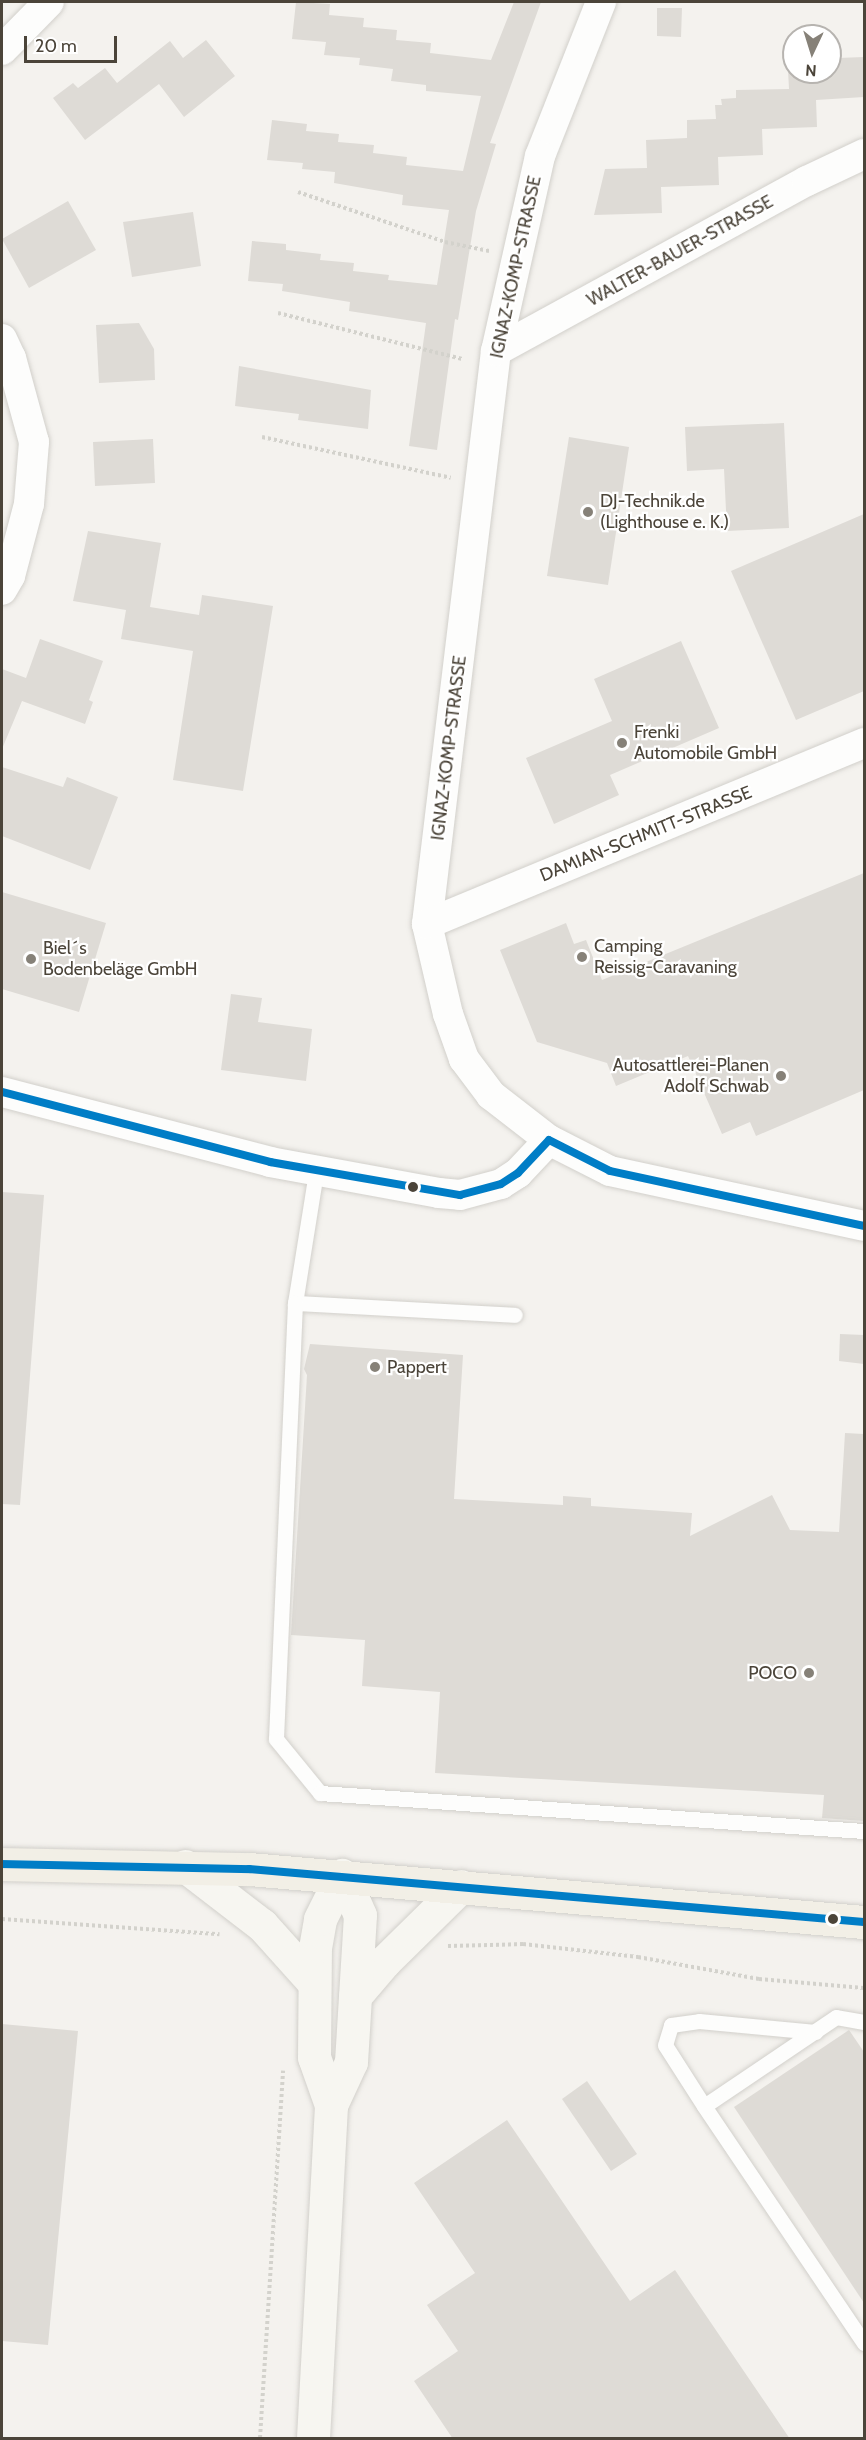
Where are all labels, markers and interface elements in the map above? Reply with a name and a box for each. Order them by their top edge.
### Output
scale bar [27,24,120,62]
north arrow [782,24,842,84]
text: 20 m [35,35,77,57]
text: N [805,61,817,80]
street label: IGNAZ-KOMP-STRASSE [486,174,546,360]
street label: WALTER-BAUER-STRASSE [583,191,777,311]
place label: DJ-Technik.de (Lighthouse e. K.) [600,491,729,534]
marker: DJ-Technik.de (Lighthouse e. K.) [581,505,595,519]
street label: IGNAZ-KOMP-STRASSE [427,654,471,842]
place label: Frenki Automobile GmbH [634,722,777,764]
marker: Frenki Automobile GmbH [615,736,629,750]
street label: DAMIAN-SCHMITT-STRASSE [537,782,755,886]
place label: Camping Reissig-Caravaning [594,936,737,978]
place label: Biel´s Bodenbeläge GmbH [43,938,197,980]
marker: Camping Reissig-Caravaning [575,950,589,964]
marker: Biel´s Bodenbeläge GmbH [24,952,38,966]
place label: Autosattlerei-Planen Adolf Schwab [613,1055,769,1098]
marker: Autosattlerei-Planen Adolf Schwab [774,1069,788,1083]
unlabelled marker [407,1181,419,1193]
place label: Pappert [387,1356,447,1378]
marker: Pappert [368,1360,382,1374]
place label: POCO [748,1662,797,1684]
marker: POCO [802,1666,816,1680]
unlabelled marker [827,1913,839,1925]

